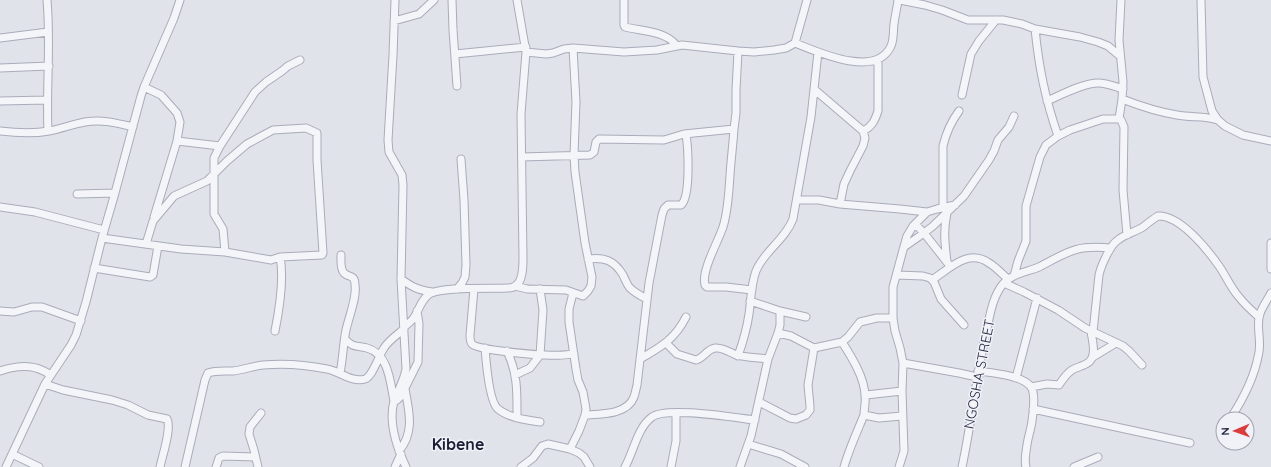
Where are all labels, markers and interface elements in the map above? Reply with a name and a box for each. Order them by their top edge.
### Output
street label: NGOSHA STREET [960,318,998,430]
north arrow [1215,411,1255,451]
text: N [1218,427,1232,436]
district label: Kibene [432,434,484,454]

